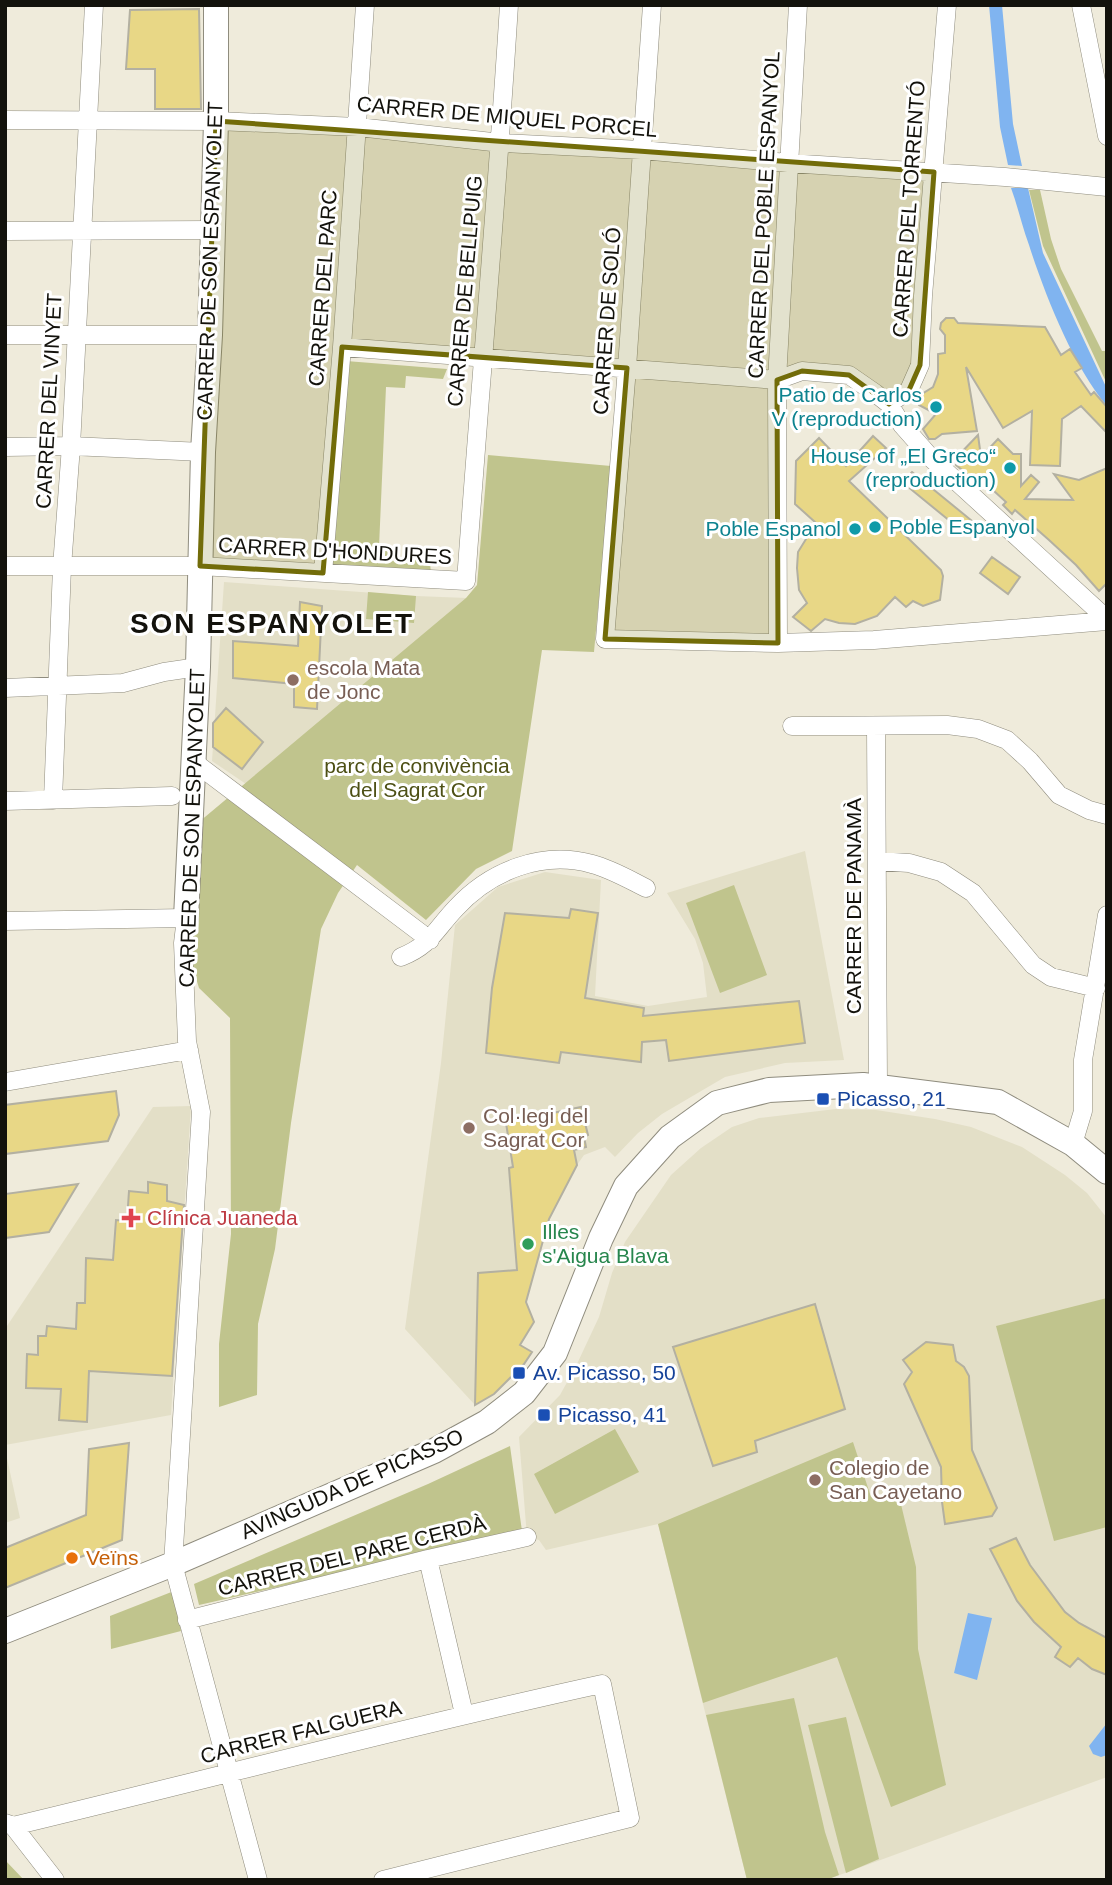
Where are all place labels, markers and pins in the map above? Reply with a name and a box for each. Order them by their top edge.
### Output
place label: Patio de Carlos V (reproduction) [771,383,922,430]
marker: Patio de Carlos V (reproduction) [928,399,944,415]
place label: House of „El Greco“ (reproduction) [810,444,996,491]
marker: House of „El Greco“ (reproduction) [1002,460,1018,476]
place label: Poble Espanyol [889,515,1035,538]
place label: Poble Espanol [706,517,841,540]
marker: Poble Espanyol [867,519,883,535]
marker: Poble Espanol [847,521,863,537]
place label: escola Mata de Jonc [307,656,421,703]
marker: escola Mata de Jonc [285,672,301,688]
place label: Picasso, 21 [837,1087,946,1110]
marker: Picasso, 21 [815,1091,831,1107]
place label: Col·legi del Sagrat Cor [483,1104,588,1151]
marker: Col·legi del Sagrat Cor [461,1120,477,1136]
place label: Clínica Juaneda [147,1206,298,1229]
marker: Clínica Juaneda [121,1208,141,1228]
place label: Illes s'Aigua Blava [542,1220,669,1267]
marker: Illes s'Aigua Blava [520,1236,536,1252]
place label: Av. Picasso, 50 [533,1361,676,1384]
marker: Av. Picasso, 50 [511,1365,527,1381]
place label: Picasso, 41 [558,1403,667,1426]
marker: Picasso, 41 [536,1407,552,1423]
place label: Colegio de San Cayetano [829,1456,962,1503]
marker: Colegio de San Cayetano [807,1472,823,1488]
place label: Veïns [86,1546,139,1569]
marker: Veïns [64,1550,80,1566]

